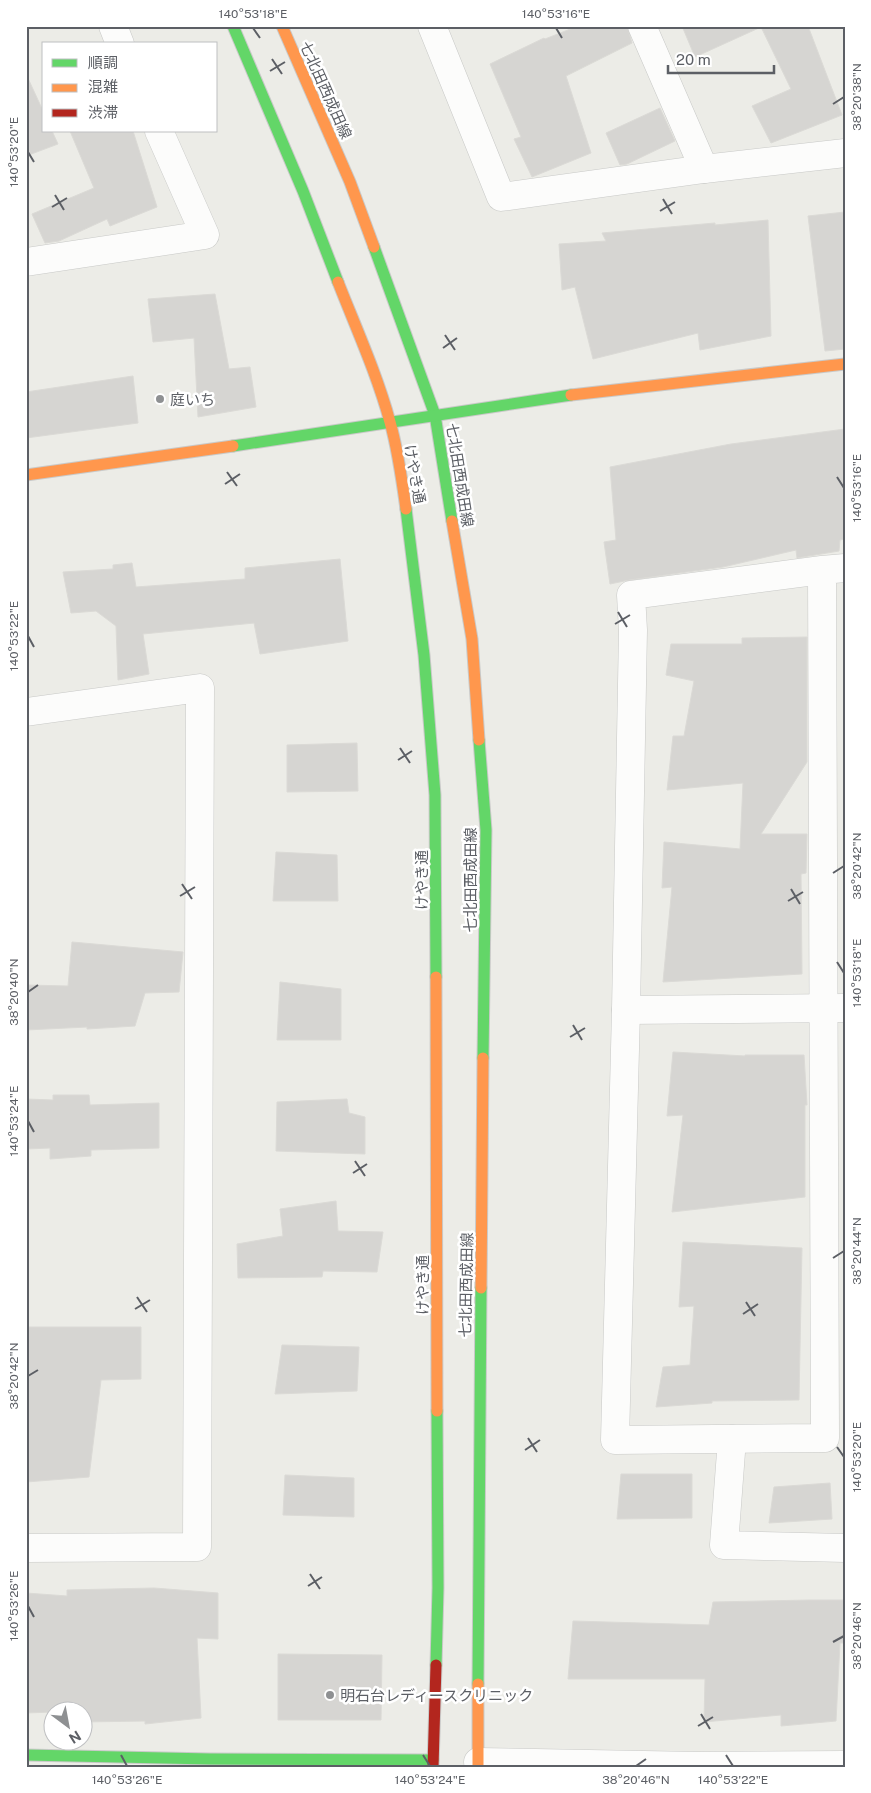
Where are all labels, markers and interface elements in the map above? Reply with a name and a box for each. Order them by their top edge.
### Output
text: 140°53'18"E [219,7,287,21]
text: 140°53'16"E [522,7,590,21]
street label: 七北田西成田線 [297,39,355,141]
legend [42,42,218,132]
scale bar [668,42,775,74]
text: 20 m [676,51,711,68]
text: 順調 [88,54,118,71]
text: 38°20'38"N [850,63,864,131]
text: 混雑 [88,78,118,95]
text: 渋滞 [88,104,118,121]
text: 140°53'20"E [7,117,21,187]
place label: 庭いち [170,391,215,408]
marker: 庭いち [154,393,166,405]
street label: 七北田西成田線 [443,422,477,528]
street label: けやき通 [401,443,429,505]
text: 140°53'16"E [850,454,864,522]
text: 140°53'22"E [7,601,21,671]
street label: 七北田西成田線 [462,827,479,933]
text: 38°20'42"N [850,832,864,900]
street label: けやき通 [413,850,430,910]
text: 140°53'18"E [850,939,864,1007]
text: 38°20'40"N [7,958,21,1026]
text: 140°53'24"E [7,1086,21,1156]
text: 38°20'44"N [850,1217,864,1285]
street label: 七北田西成田線 [457,1232,475,1338]
street label: けやき通 [414,1255,431,1315]
text: 38°20'42"N [7,1342,21,1410]
text: 140°53'20"E [850,1422,864,1492]
text: 140°53'26"E [7,1571,21,1641]
text: 38°20'46"N [850,1602,864,1670]
place label: 明石台レディースクリニック [340,1687,533,1704]
marker: 明石台レディースクリニック [324,1689,336,1701]
north arrow [42,1700,92,1750]
text: N [66,1727,84,1747]
text: 140°53'26"E [92,1773,162,1787]
text: 140°53'24"E [395,1773,465,1787]
text: 38°20'46"N [602,1773,670,1787]
text: 140°53'22"E [698,1773,768,1787]

